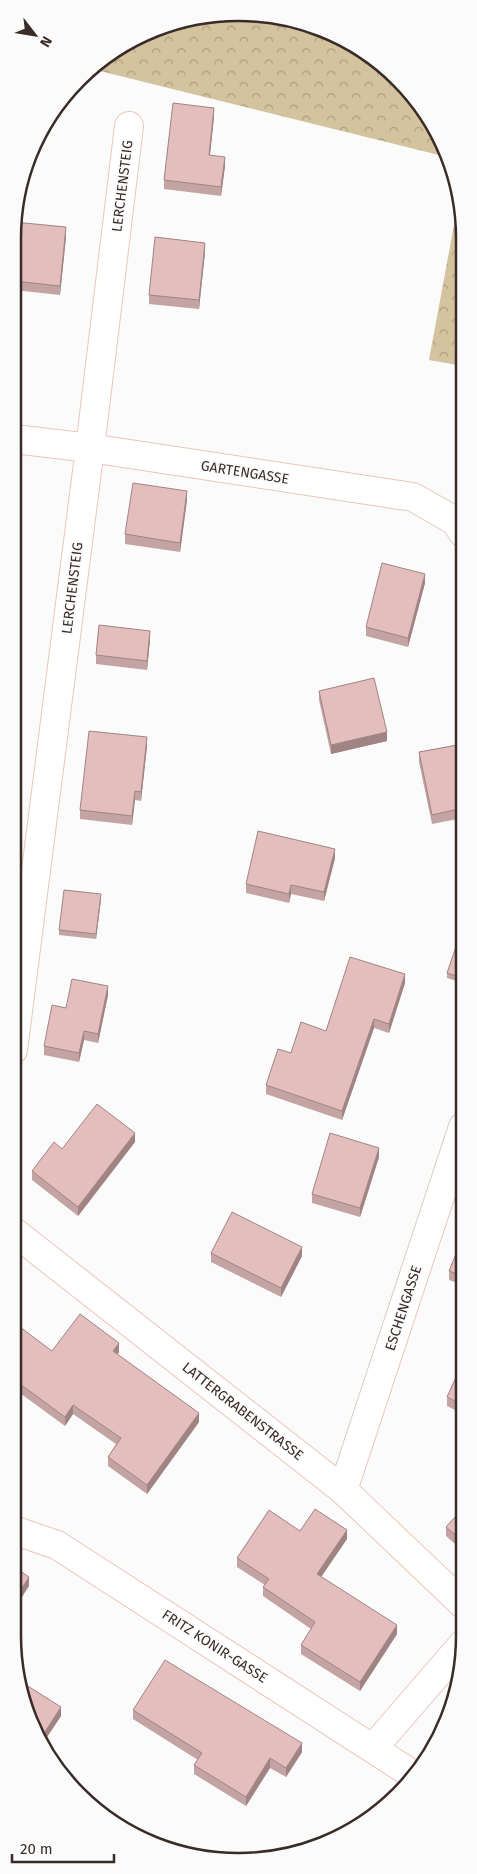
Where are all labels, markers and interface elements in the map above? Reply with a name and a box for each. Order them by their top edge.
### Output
north arrow [10,10,60,60]
text: N [36,33,55,50]
street label: LERCHENSTEIG [108,139,137,233]
street label: GARTENGASSE [200,457,290,488]
street label: LERCHENSTEIG [58,541,87,635]
street label: ESCHENGASSE [382,1263,425,1353]
street label: LATTERGRABENSTRASSE [179,1359,307,1464]
street label: FRITZ KONIR-GASSE [159,1606,271,1687]
scale bar [12,1832,115,1864]
text: 20 m [20,1840,53,1858]

